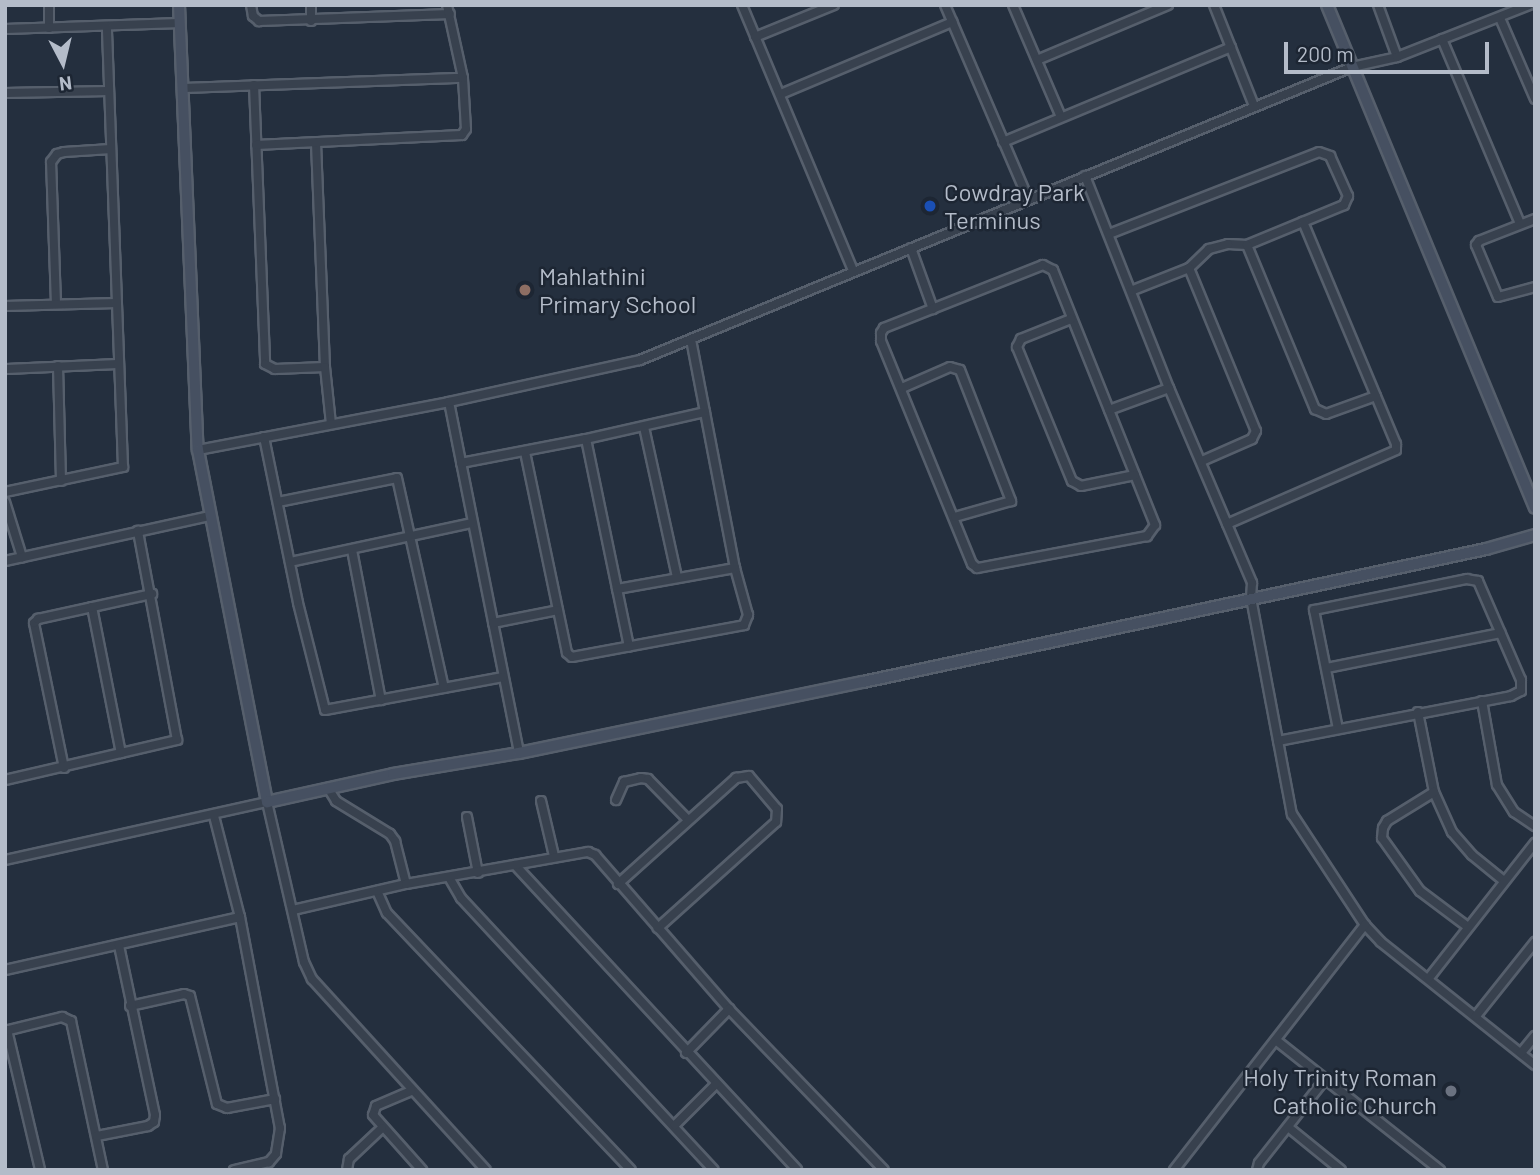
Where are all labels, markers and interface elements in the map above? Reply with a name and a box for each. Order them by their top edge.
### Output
north arrow [28,28,98,98]
scale bar [1288,28,1493,72]
text: 200 m [1297,41,1354,66]
text: N [58,72,73,97]
place label: Cowdray Park Terminus [944,178,1085,234]
marker: Cowdray Park Terminus [922,198,938,214]
place label: Mahlathini Primary School [539,262,696,318]
marker: Mahlathini Primary School [517,282,533,298]
place label: Holy Trinity Roman Catholic Church [1243,1063,1437,1119]
marker: Holy Trinity Roman Catholic Church [1443,1083,1459,1099]

